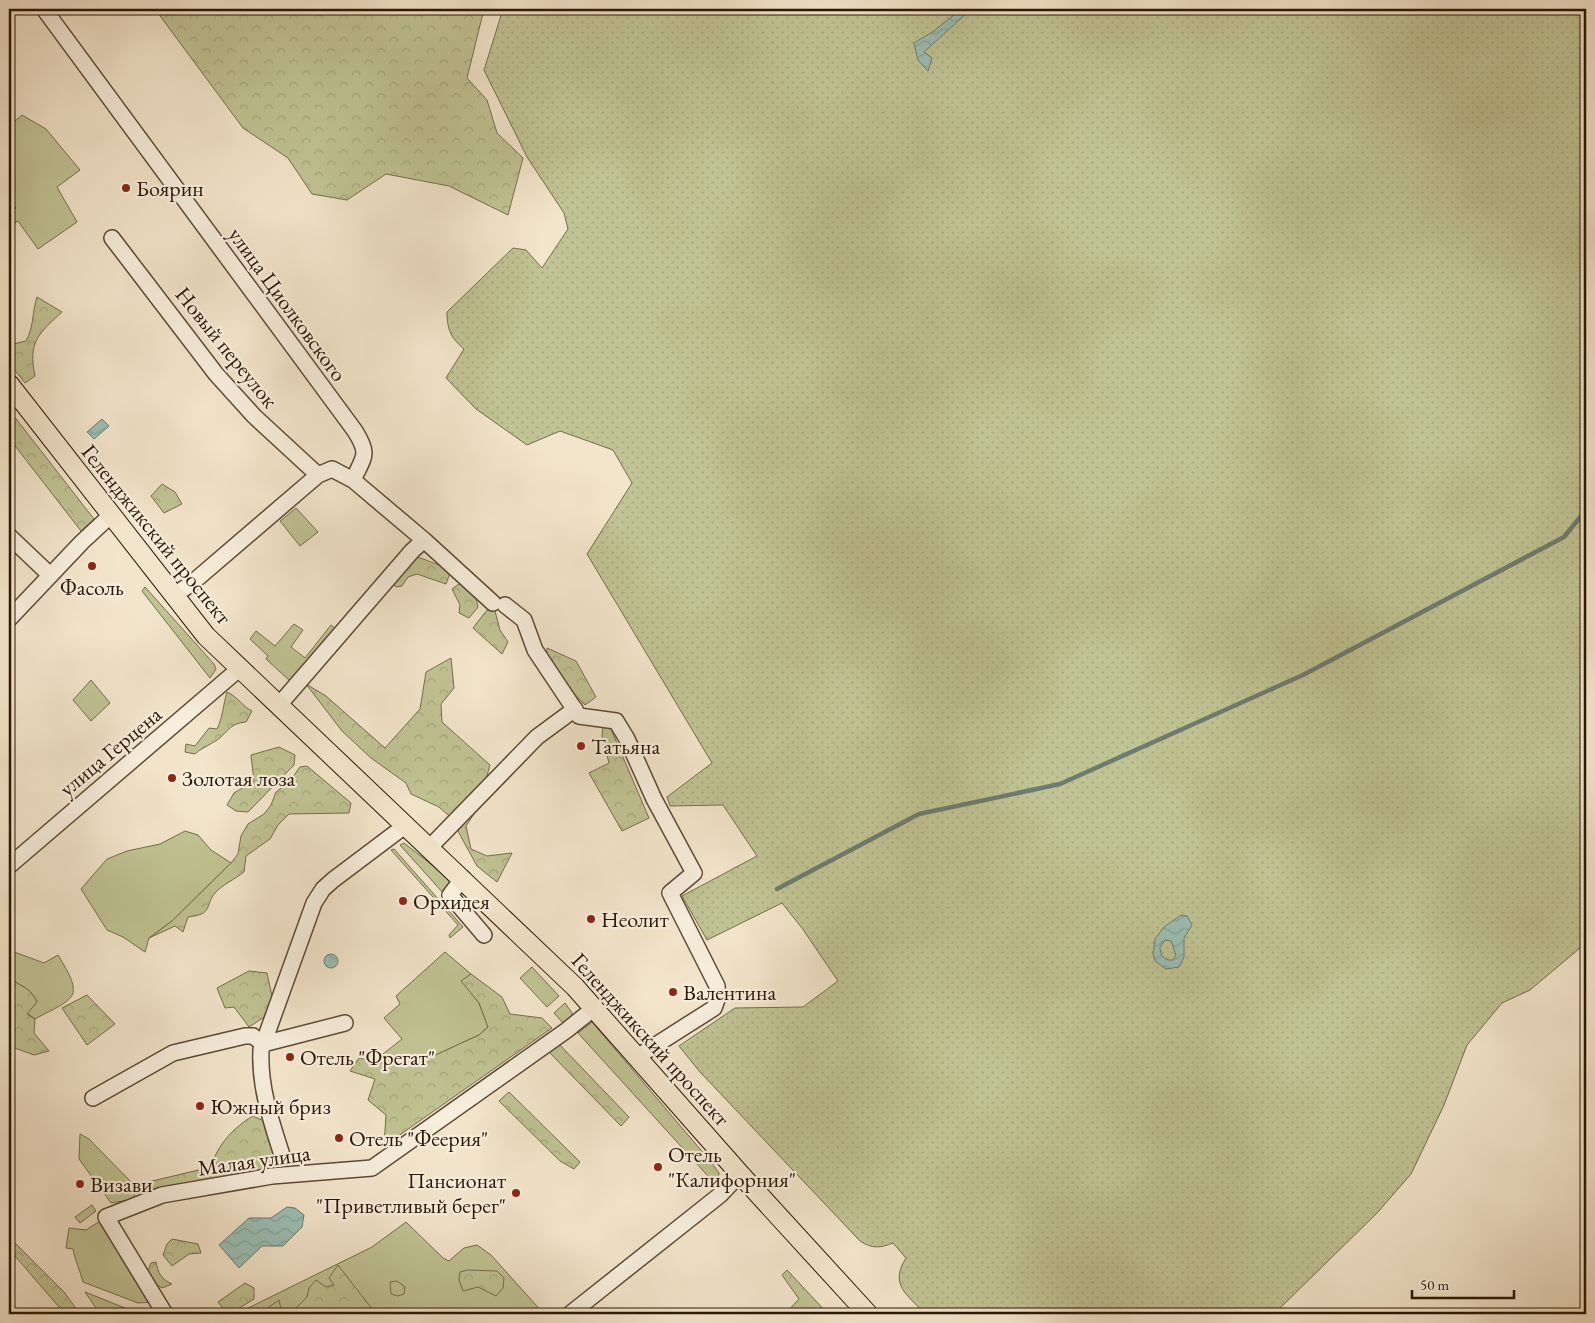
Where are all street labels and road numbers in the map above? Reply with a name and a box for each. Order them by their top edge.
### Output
street label: улица Циолковского [222,221,353,387]
street label: Новый переулок [169,281,285,414]
street label: Геленджикский проспект [75,438,238,630]
street label: улица Герцена [53,700,168,803]
street label: Геленджикский проспект [565,947,736,1132]
street label: Малая улица [196,1138,312,1183]

